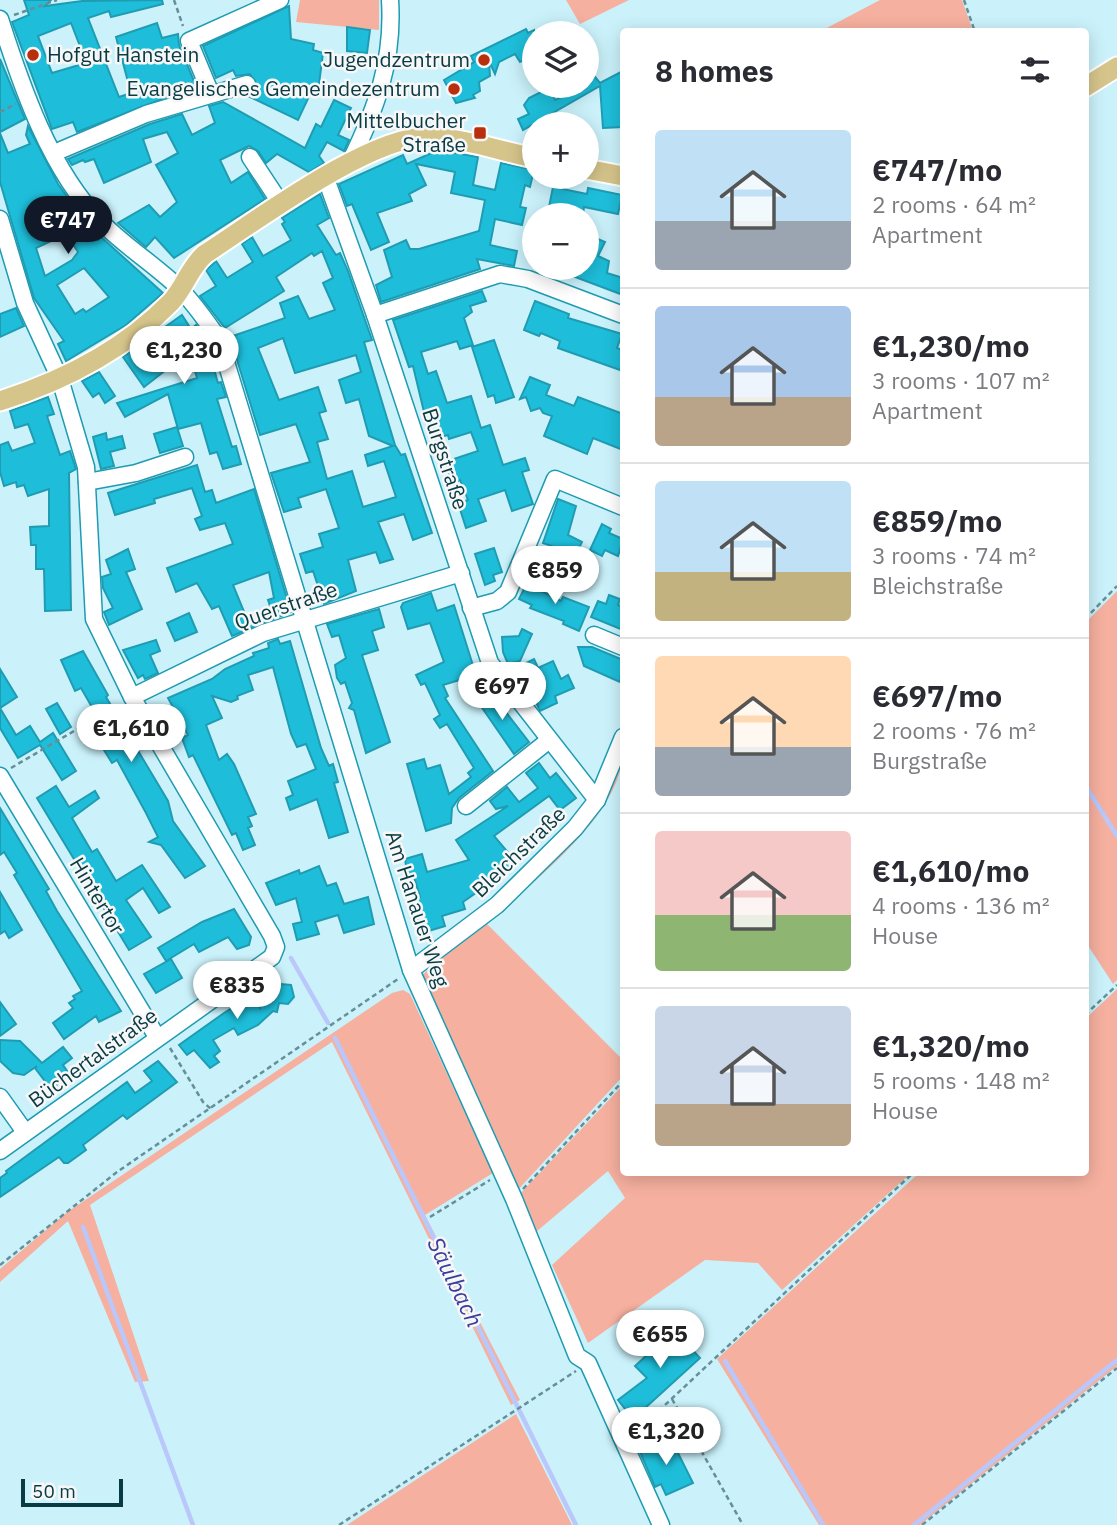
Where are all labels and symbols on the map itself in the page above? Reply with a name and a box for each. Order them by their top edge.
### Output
place label: Hofgut Hanstein [47,40,200,68]
place label: Jugendzentrum [322,45,470,73]
marker: Hofgut Hanstein [25,47,41,63]
marker: Jugendzentrum [476,52,492,68]
place label: Evangelisches Gemeindezentrum [126,74,440,102]
marker: Evangelisches Gemeindezentrum [446,81,462,97]
place label: Mittelbucher Straße [346,106,466,158]
marker: Mittelbucher Straße [472,125,488,141]
pin: €747 [27,196,109,256]
pin: €1,230 [127,326,241,386]
street label: Burgstraße [416,404,476,513]
pin: €859 [514,546,596,606]
street label: Querstraße [230,574,341,636]
pin: €697 [461,662,543,722]
pin: €1,610 [74,704,188,764]
street label: Bleichstraße [465,800,571,903]
street label: Am Hanauer Weg [379,827,456,991]
street label: Hintertor [64,852,132,940]
pin: €835 [196,962,278,1021]
street label: Büchertalstraße [22,1001,163,1113]
water label: Säulbach [421,1232,491,1331]
pin: €655 [619,1310,701,1370]
pin: €1,320 [609,1408,723,1467]
scale bar [21,1476,122,1508]

